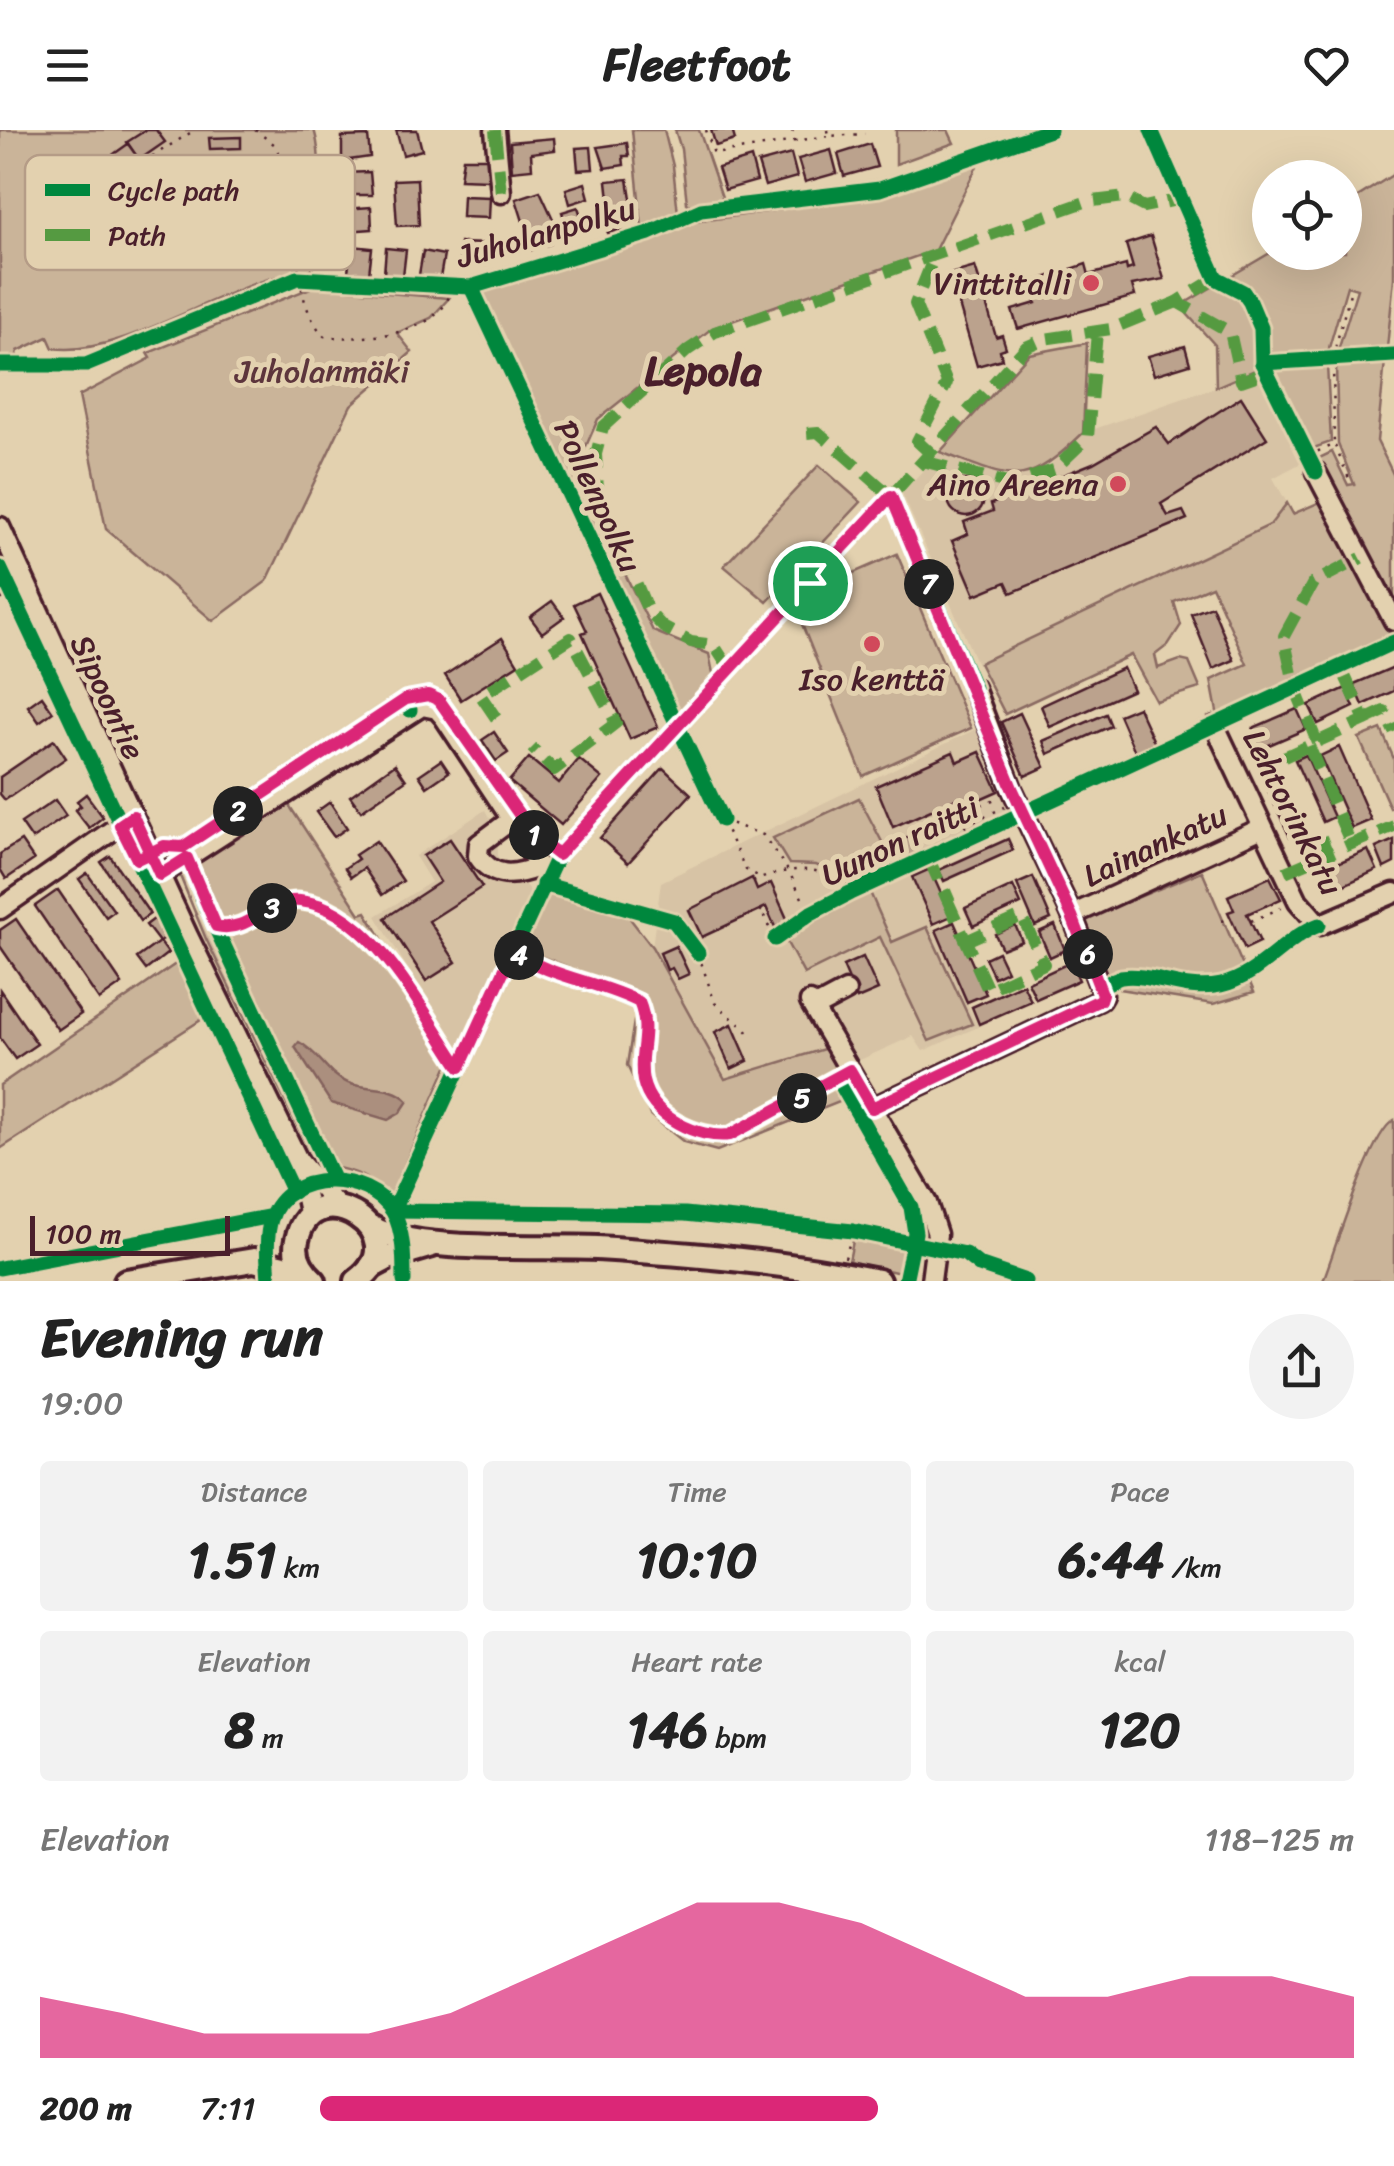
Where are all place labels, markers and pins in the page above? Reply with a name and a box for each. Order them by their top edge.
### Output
place label: Vinttitalli [934,255,1072,312]
marker: Vinttitalli [1080,272,1102,294]
place label: Aino Areena [926,456,1099,513]
marker: Aino Areena [1107,473,1129,495]
pin [768,541,853,626]
pin: 7 [904,559,954,609]
marker: Iso kenttä [861,633,883,655]
place label: Iso kenttä [798,651,946,708]
pin: 2 [213,786,263,836]
pin: 1 [509,810,559,860]
pin: 3 [247,883,297,933]
pin: 6 [1063,929,1113,979]
pin: 4 [494,930,544,980]
pin: 5 [777,1073,827,1123]

